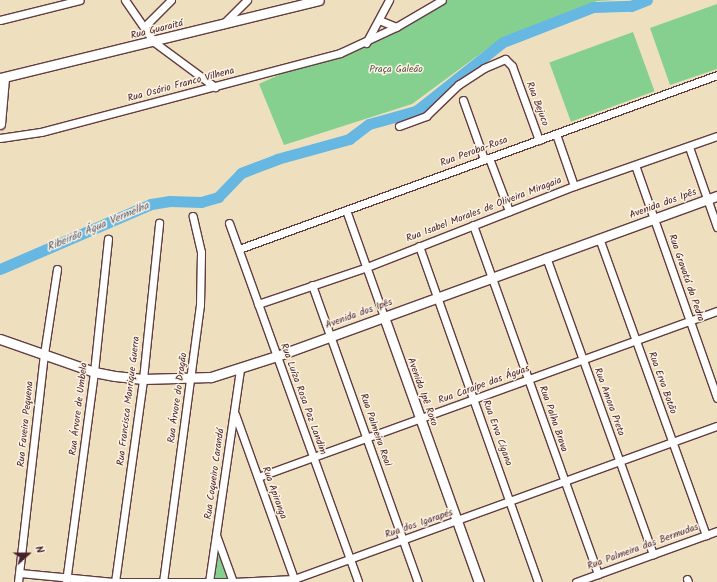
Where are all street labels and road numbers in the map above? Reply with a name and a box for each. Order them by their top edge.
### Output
street label: Rua Guaraitá [129,18,185,42]
street label: Rua Osório Franco Vilhena [126,65,236,105]
street label: Rua Bejuco [523,80,551,128]
street label: Rua Peroba-Rosa [439,134,509,170]
street label: Rua Isabel Morales de Oliveira Miragaia [405,175,563,245]
street label: Avenida dos Ipês [628,186,698,222]
street label: Rua Gravatá da Pedra [665,233,707,323]
street label: Avenida dos Ipês [324,296,394,332]
street label: Rua Francisca Manrique Guerra [115,335,143,467]
street label: Rua Luíza Rosa Paz Landim [277,342,329,456]
street label: Rua Erva Botão [645,350,679,416]
street label: Rua Árvore do Dragão [166,352,190,444]
street label: Avenida Ipê Roxo [404,356,440,428]
street label: Rua Árvore de Umbela [67,362,91,456]
street label: Rua Caraípe das Águas [437,363,531,407]
street label: Rua Amora Preta [591,366,627,438]
street label: Rua Faveira Pequena [16,380,36,468]
street label: Rua Palha Brava [536,384,570,454]
street label: Rua Palmeira Real [357,392,393,468]
street label: Rua Erva Cigana [480,398,514,468]
street label: Rua Coqueiro Carandá [203,428,227,520]
street label: Rua Apiranga [259,465,289,521]
street label: Rua dos Igarapés [383,507,455,541]
street label: Rua Palmeira das Bermudas [586,521,700,573]

